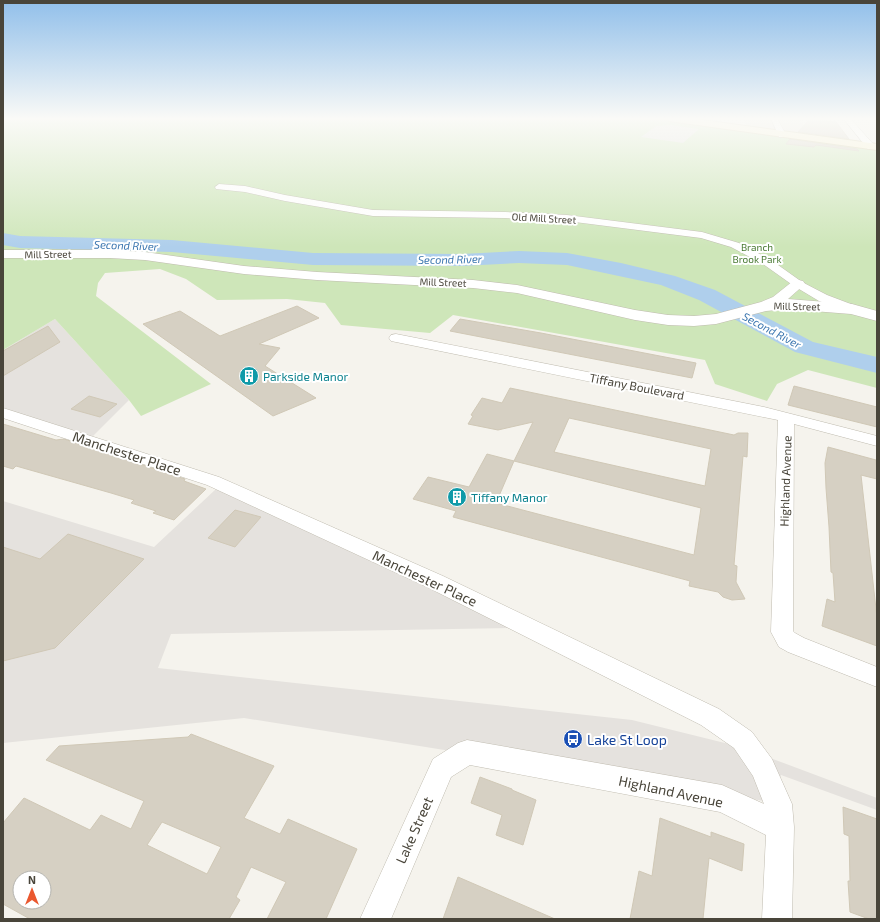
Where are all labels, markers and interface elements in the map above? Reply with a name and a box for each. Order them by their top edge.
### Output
street label: Old Mill Street [511,210,577,226]
water label: Second River [94,237,159,253]
park label: Branch Brook Park [732,241,782,265]
street label: Mill Street [24,248,72,260]
water label: Second River [418,252,483,266]
street label: Mill Street [419,275,467,289]
street label: Mill Street [773,300,821,312]
water label: Second River [741,309,804,351]
building icon: Parkside Manor [238,365,260,387]
place label: Parkside Manor [263,369,349,383]
street label: Tiffany Boulevard [588,370,686,402]
street label: Manchester Place [70,427,184,479]
street label: Highland Avenue [776,435,794,527]
building icon: Tiffany Manor [446,486,468,508]
place label: Tiffany Manor [471,490,548,504]
street label: Manchester Place [370,546,480,610]
bus stop icon: Lake St Loop [562,728,584,750]
place label: Lake St Loop [587,731,667,748]
street label: Highland Avenue [617,772,725,810]
street label: Lake Street [392,794,436,866]
north arrow [12,870,52,910]
text: N [28,873,36,886]

